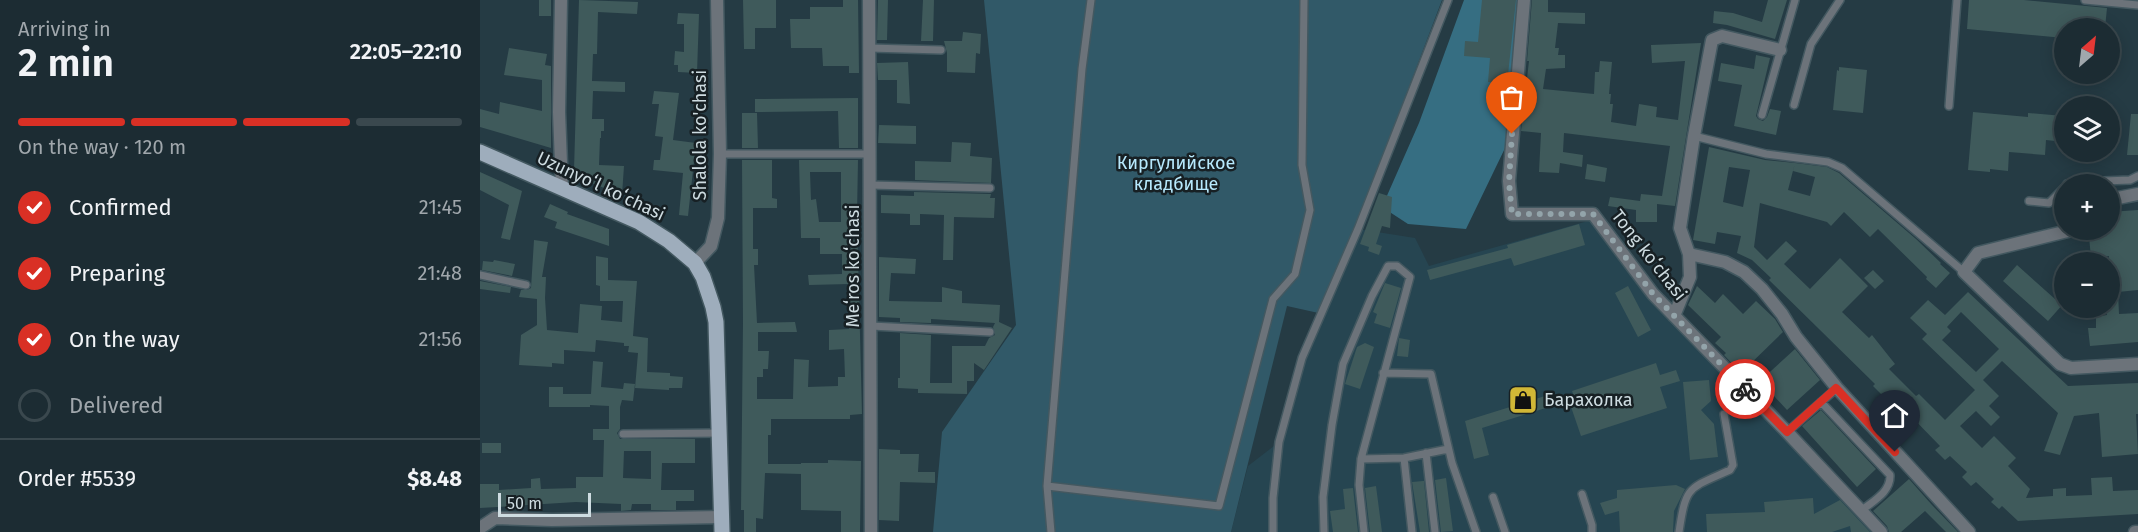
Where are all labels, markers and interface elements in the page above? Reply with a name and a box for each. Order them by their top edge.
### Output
text: Arriving in [18,17,111,41]
north arrow [2054,18,2120,84]
map controls [2054,18,2120,318]
text: 22:05–22:10 [350,38,462,65]
text: 2 min [18,40,114,86]
street label: Shalola ko'chasi [689,70,711,200]
pin [1486,72,1537,134]
icon: bag [1495,81,1528,114]
button: layers [2054,96,2120,162]
text: On the way · 120 m [18,135,186,159]
street label: Uzunyoʻl koʻchasi [533,147,669,225]
park label: Киргулийское кладбище [1117,152,1235,195]
button: + [2054,174,2120,240]
icon: check [18,191,51,224]
text: Confirmed [69,194,172,221]
text: 21:45 [419,195,462,219]
street label: Meʻros koʻchasi [842,204,864,328]
street label: Tong koʻchasi [1607,205,1691,305]
button: − [2054,252,2120,318]
icon: check [18,257,51,290]
text: Preparing [69,260,165,287]
text: 21:48 [418,261,462,285]
icon: check [18,323,51,356]
text: On the way [69,326,180,353]
text: 21:56 [418,327,462,351]
courier [1715,359,1775,419]
icon: bike [1729,373,1762,406]
shop icon: Барахолка [1507,384,1539,416]
place label: Барахолка [1544,389,1633,411]
pin [1869,390,1920,452]
text: Delivered [69,392,164,419]
icon: home [1878,399,1911,432]
text: Order #5539 [18,465,136,492]
text: $8.48 [407,465,462,492]
scale bar [498,490,591,518]
text: 50 m [507,494,542,513]

